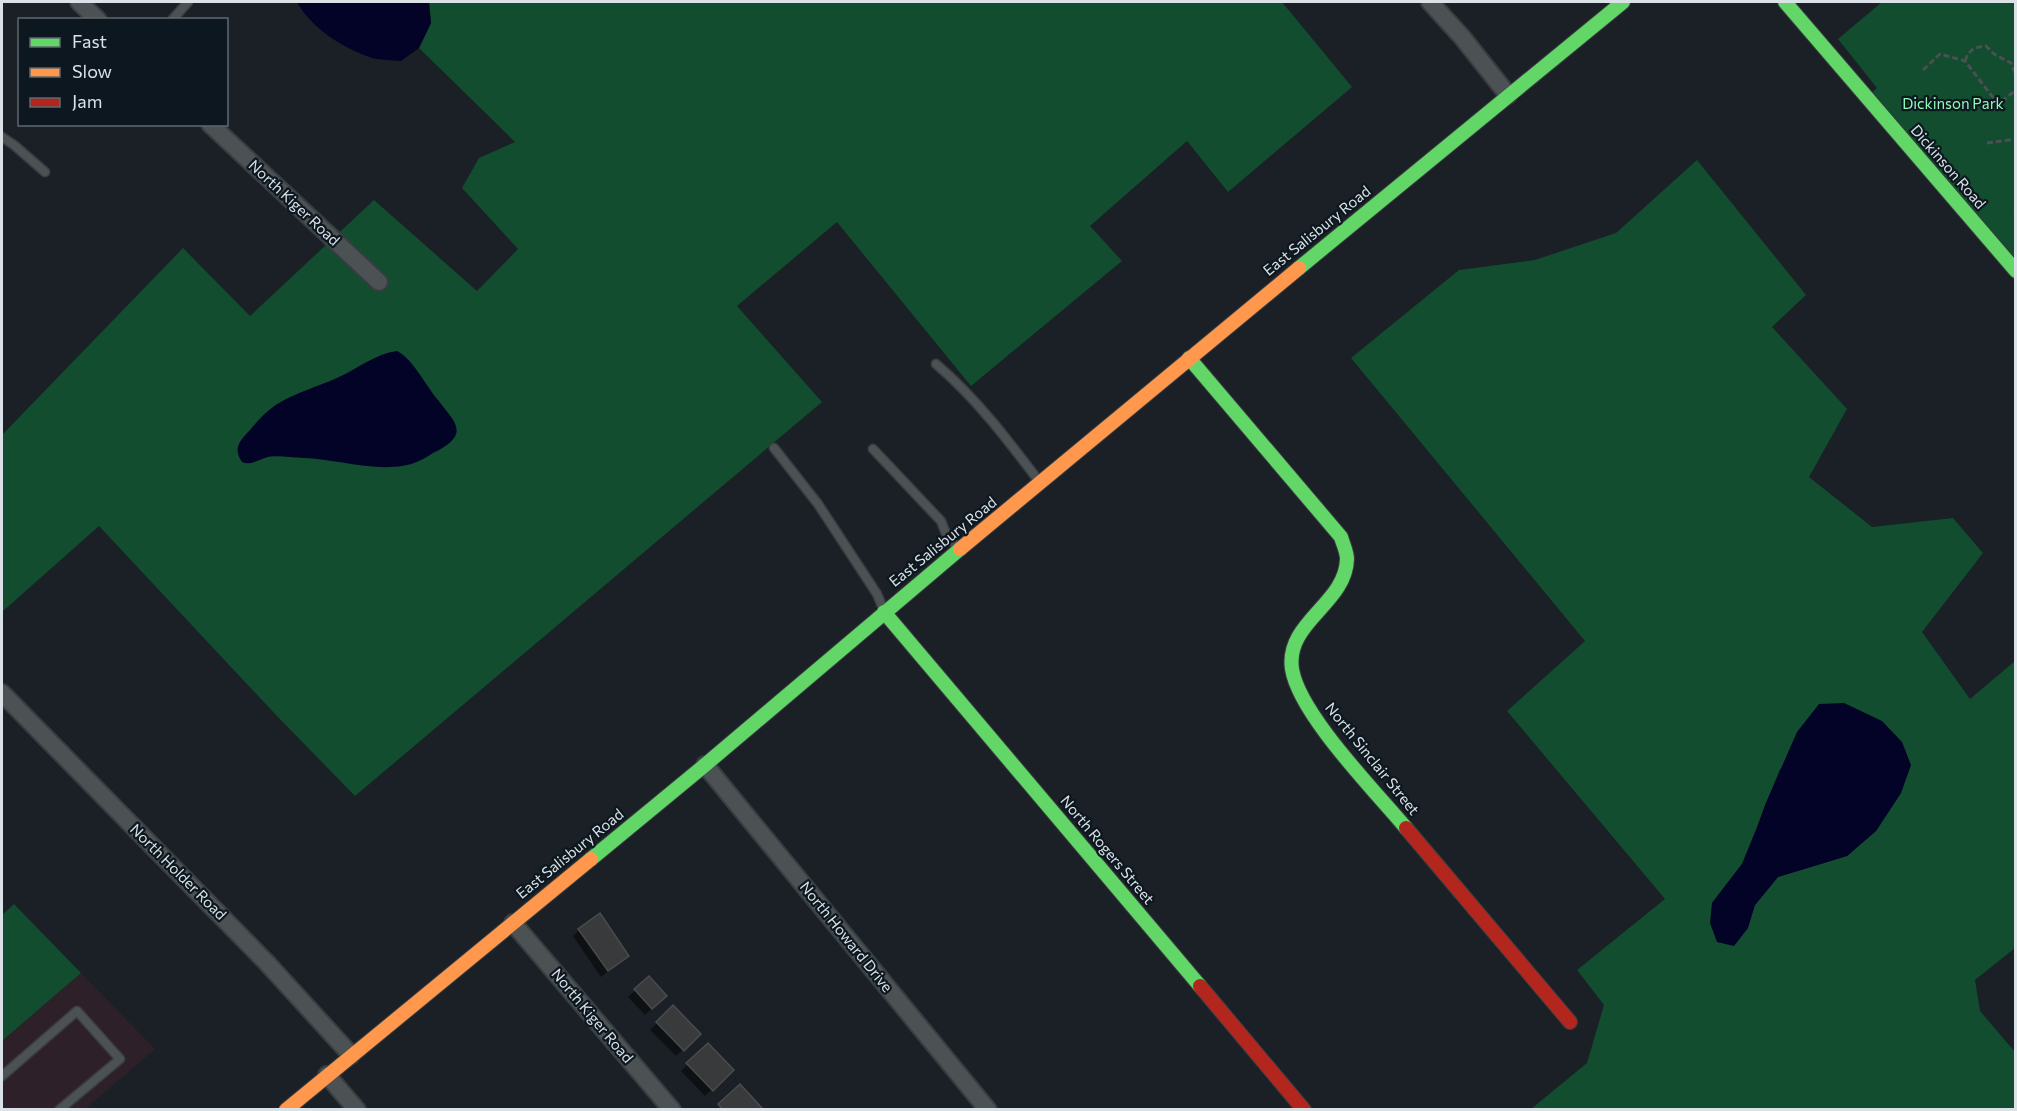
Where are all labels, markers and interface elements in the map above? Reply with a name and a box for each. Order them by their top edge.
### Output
legend [18,18,228,126]
text: Fast [72,30,107,52]
text: Slow [72,60,112,82]
text: Jam [72,90,102,112]
park label: Dickinson Park [1902,94,2004,112]
street label: Dickinson Road [1907,121,1990,212]
street label: North Kiger Road [246,156,344,249]
street label: East Salisbury Road [1259,182,1374,279]
street label: East Salisbury Road [885,493,1000,590]
street label: North Sinclair Street [1322,699,1424,818]
street label: North Rogers Street [1057,791,1158,907]
street label: East Salisbury Road [512,805,627,902]
street label: North Holder Road [127,820,230,923]
street label: North Howard Drive [797,877,897,995]
street label: North Kiger Road [548,965,637,1066]

